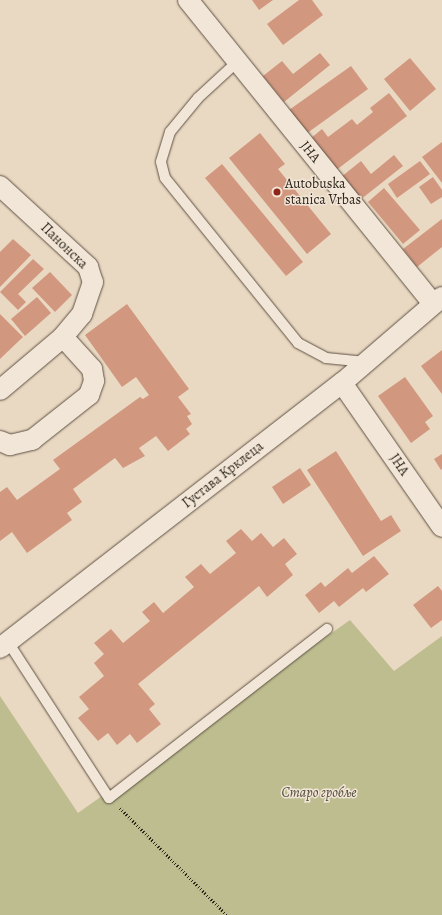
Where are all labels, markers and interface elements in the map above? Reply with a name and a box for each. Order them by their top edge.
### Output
street label: ЈНА [296,138,324,166]
place label: Autobuska stanica Vrbas [285,176,361,208]
marker: Autobuska stanica Vrbas [272,187,282,197]
street label: Панонска [37,219,91,273]
street label: Густава Крклеца [179,438,267,512]
street label: ЈНА [386,451,412,479]
park label: Старо гробље [281,785,357,801]

